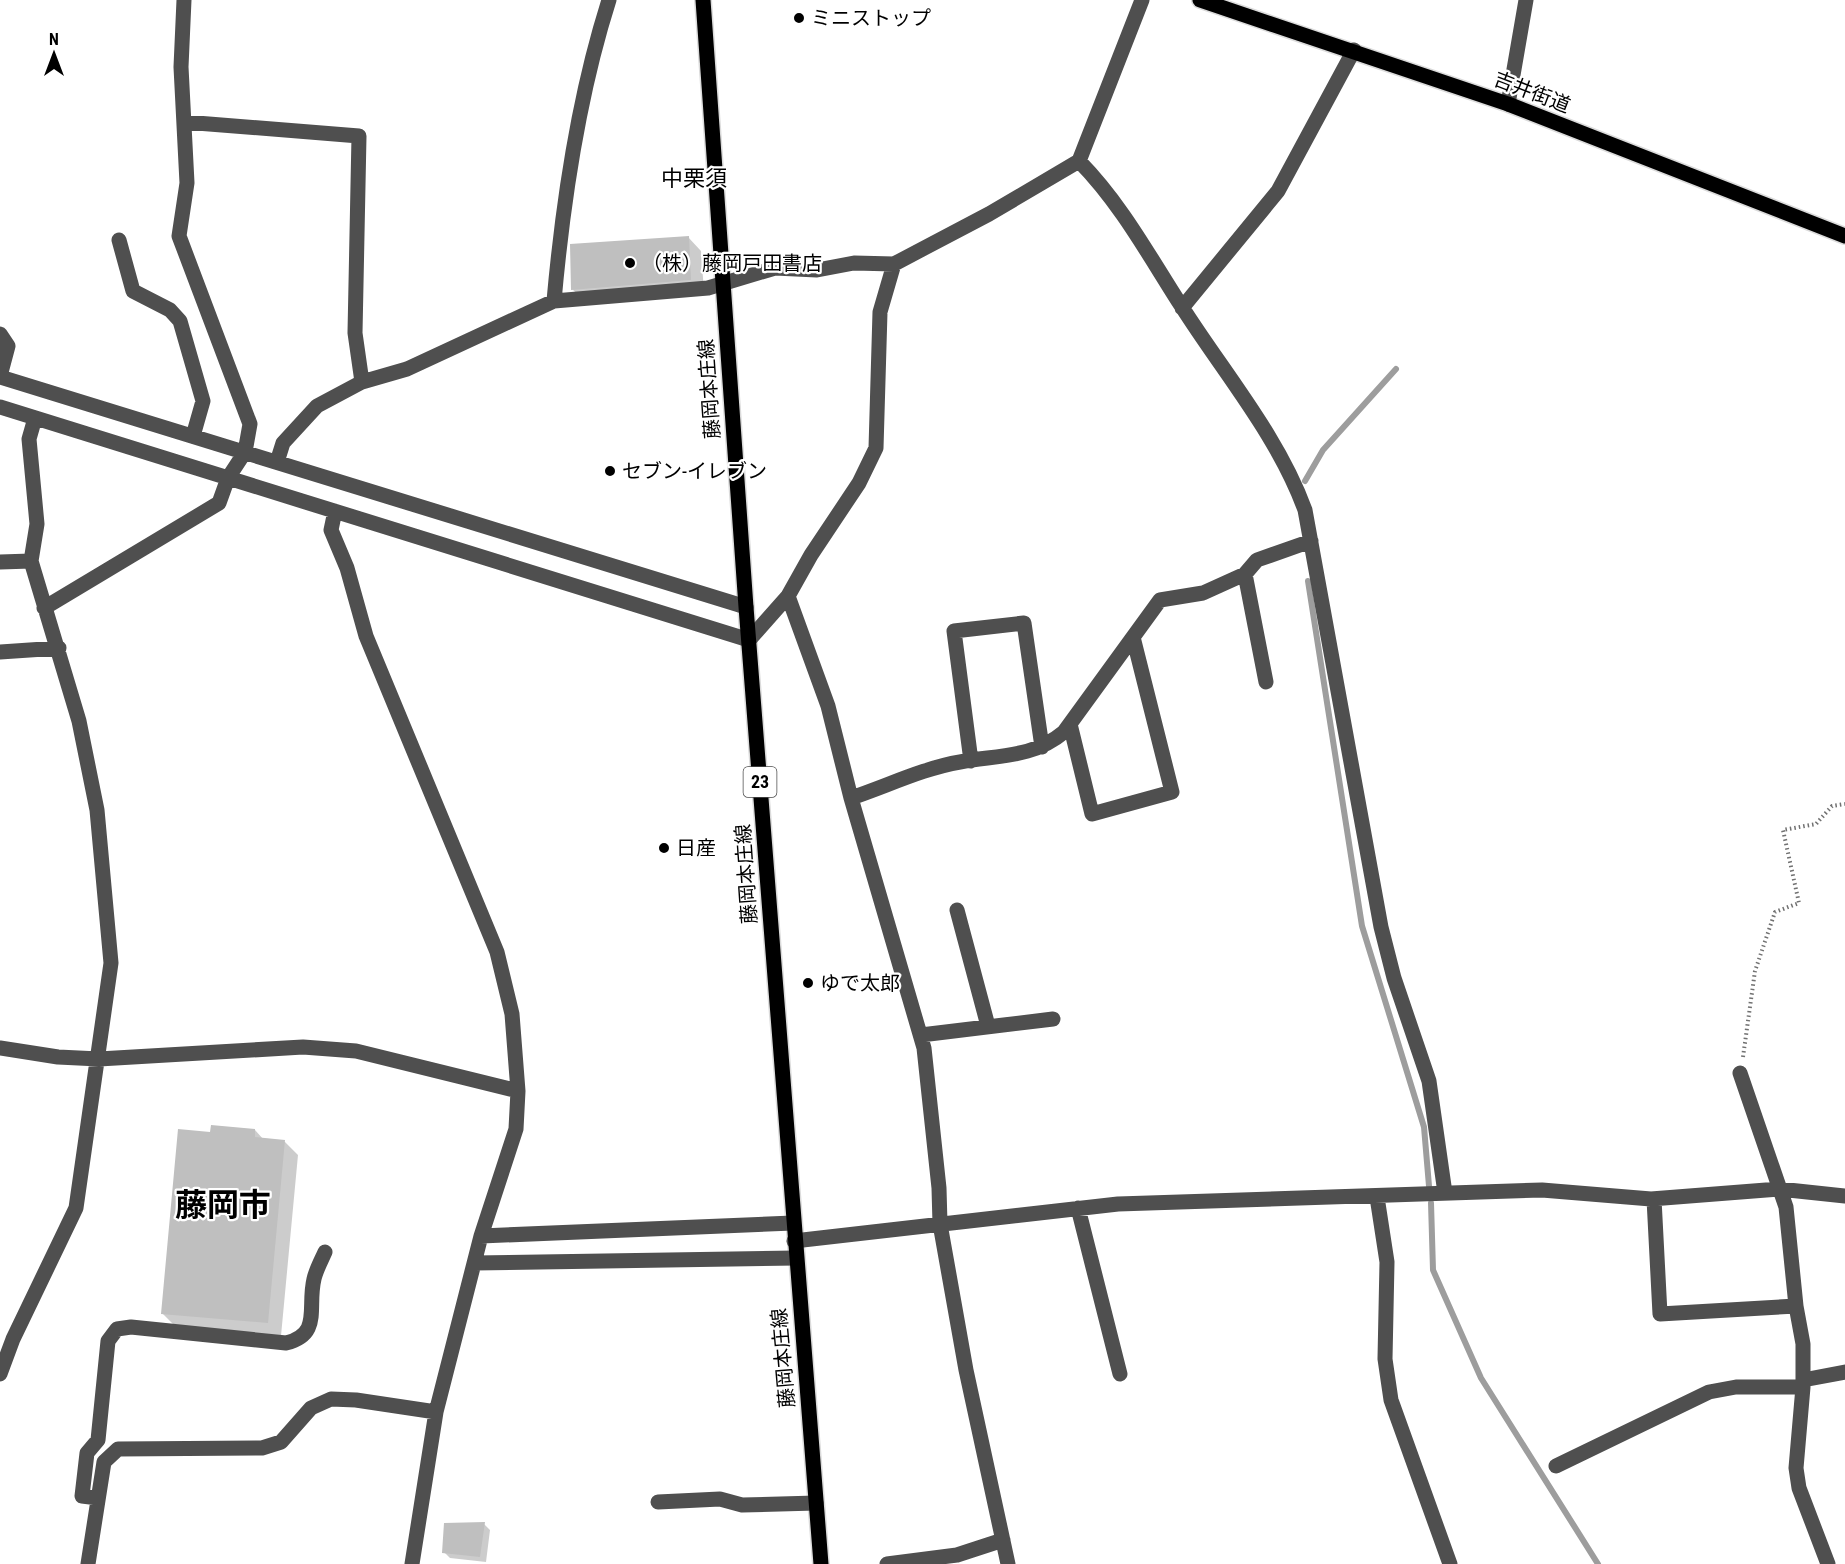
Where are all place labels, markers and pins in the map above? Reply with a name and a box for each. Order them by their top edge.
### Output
place label: ミニストップ [811,6,931,30]
marker: ミニストップ [792,11,806,25]
place label: （株）藤岡戸田書店 [642,251,822,275]
marker: （株）藤岡戸田書店 [623,256,637,270]
place label: セブン-イレブン [622,459,767,483]
marker: セブン-イレブン [603,464,617,478]
place label: 日産 [676,836,716,860]
marker: 日産 [657,841,671,855]
place label: ゆで太郎 [820,971,900,995]
marker: ゆで太郎 [801,976,815,990]

